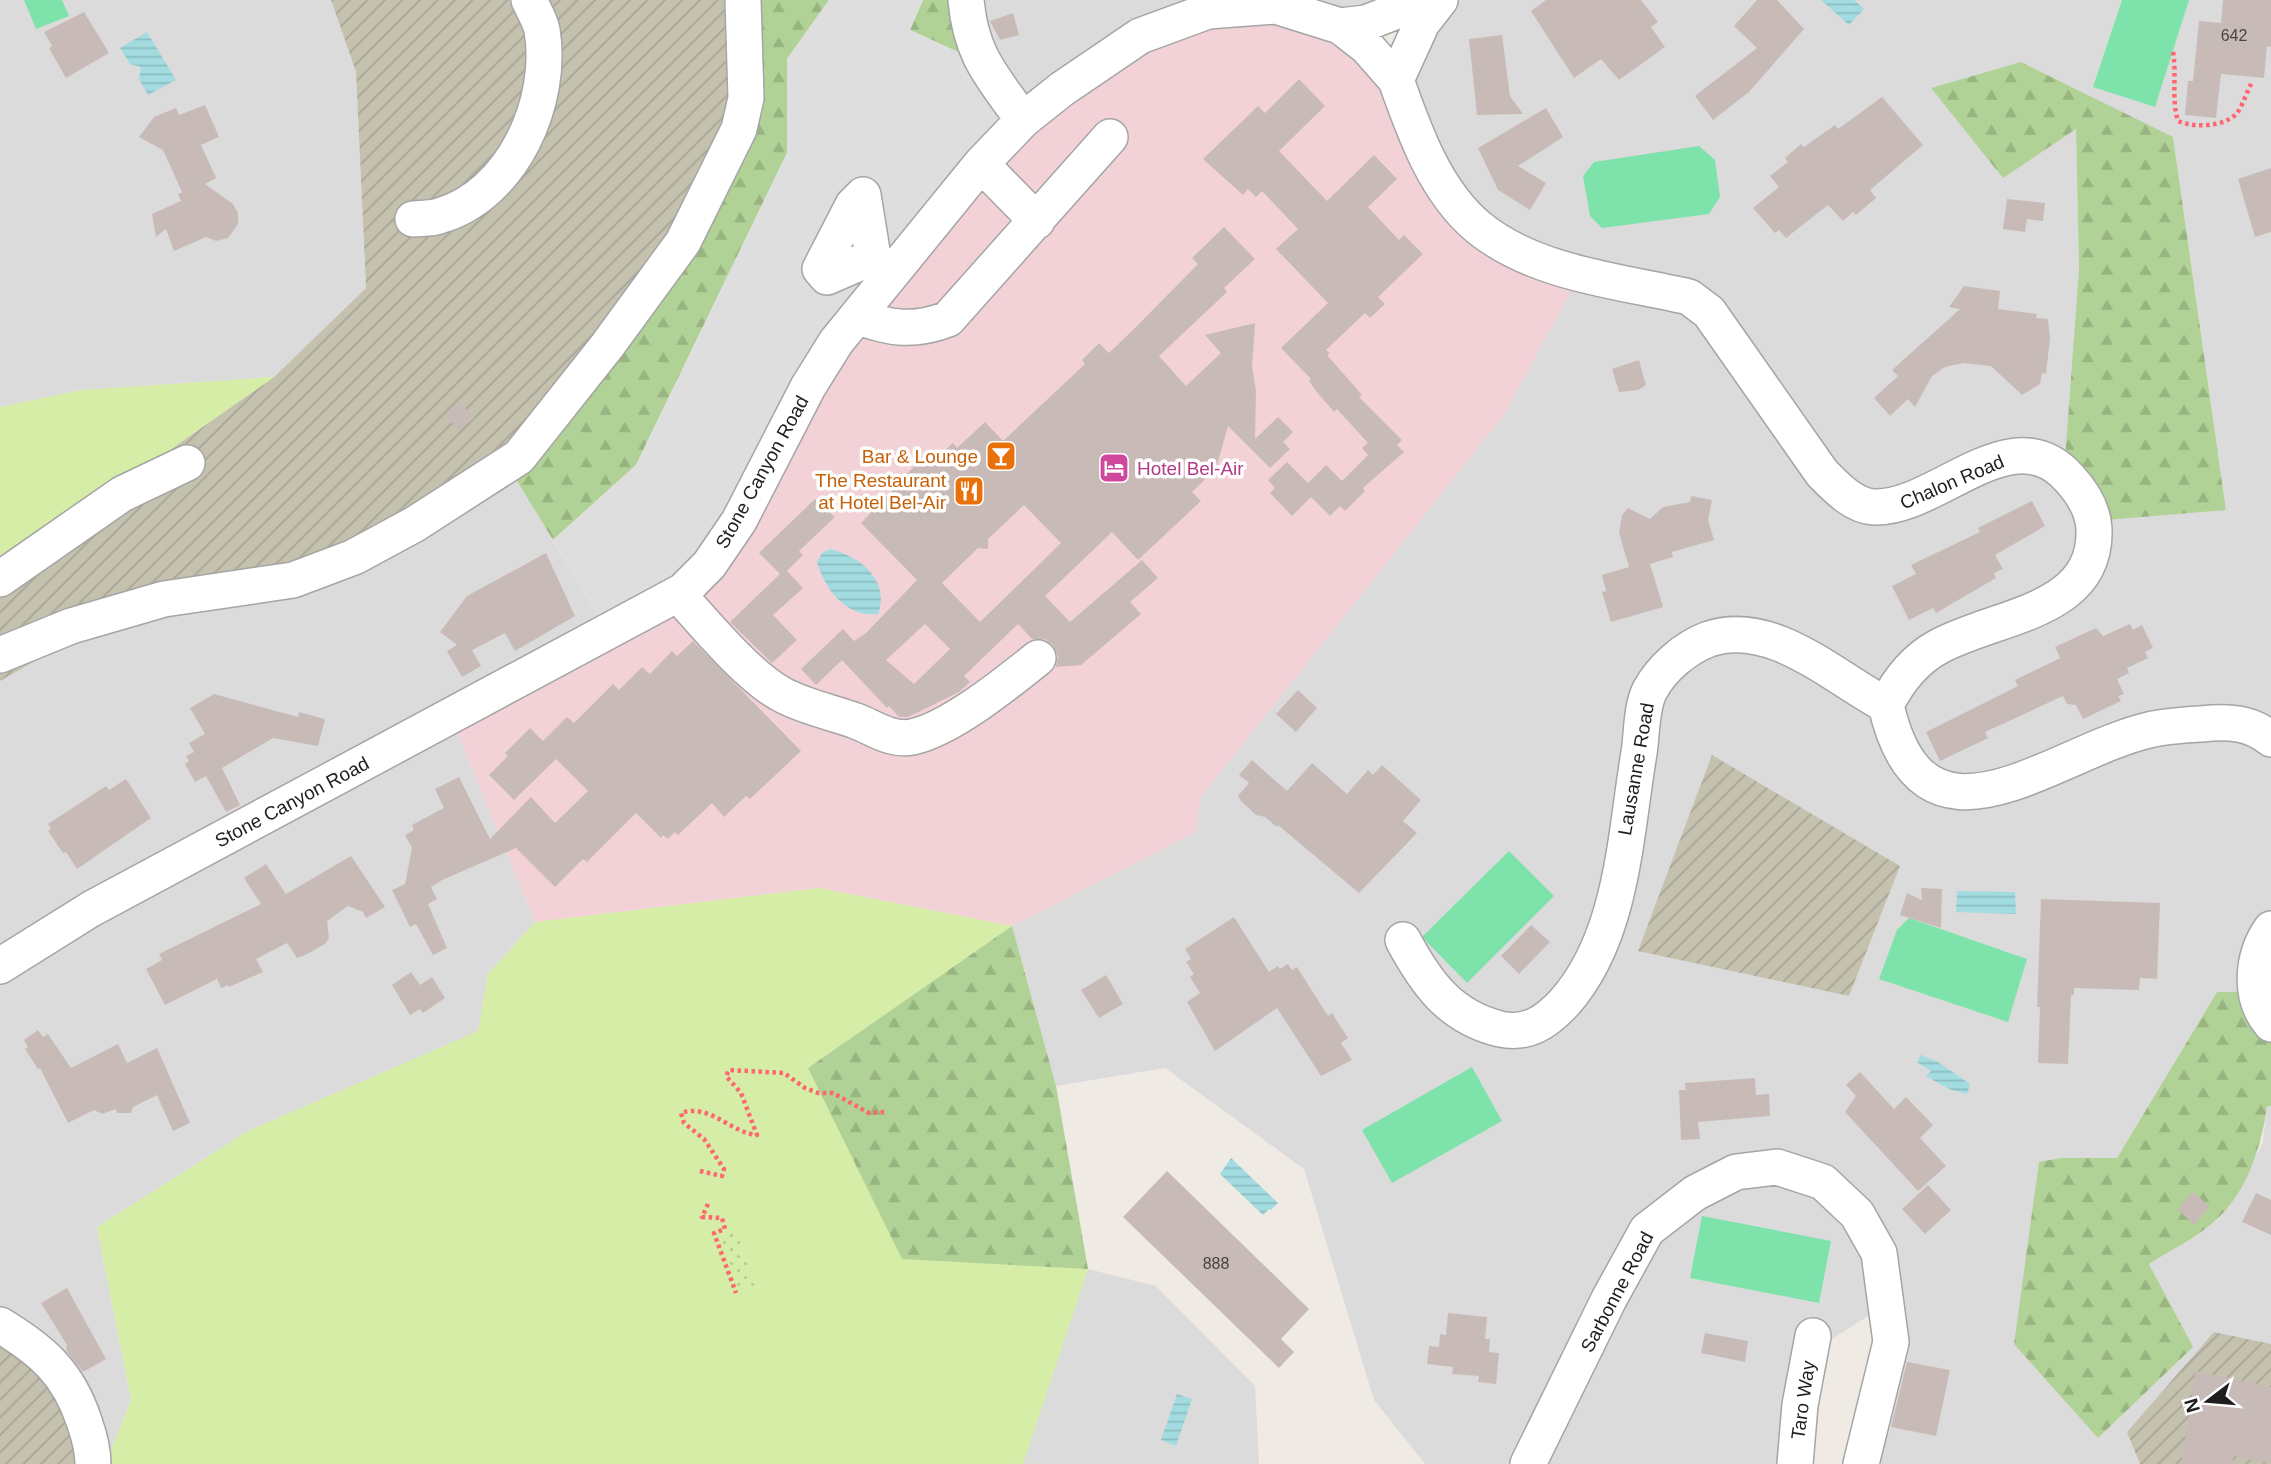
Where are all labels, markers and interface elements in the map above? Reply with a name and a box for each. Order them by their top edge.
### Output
house number: 642 [2221,27,2247,44]
street label: Stone Canyon Road [711,392,813,552]
bar icon: Bar & Lounge [984,439,1018,473]
place label: Bar & Lounge [862,446,978,467]
hotel icon: Hotel Bel-Air [1097,451,1131,485]
street label: Chalon Road [1897,451,2007,513]
place label: Hotel Bel-Air [1137,458,1244,479]
place label: The Restaurant at Hotel Bel-Air [815,470,947,513]
restaurant icon: The Restaurant at Hotel Bel-Air [952,474,986,508]
street label: Lausanne Road [1614,701,1658,837]
street label: Stone Canyon Road [212,753,372,851]
street label: Sarbonne Road [1576,1228,1658,1356]
house number: 888 [1203,1255,1229,1272]
street label: Taro Way [1787,1359,1819,1441]
north arrow [2173,1366,2243,1436]
text: N [2180,1396,2204,1415]

